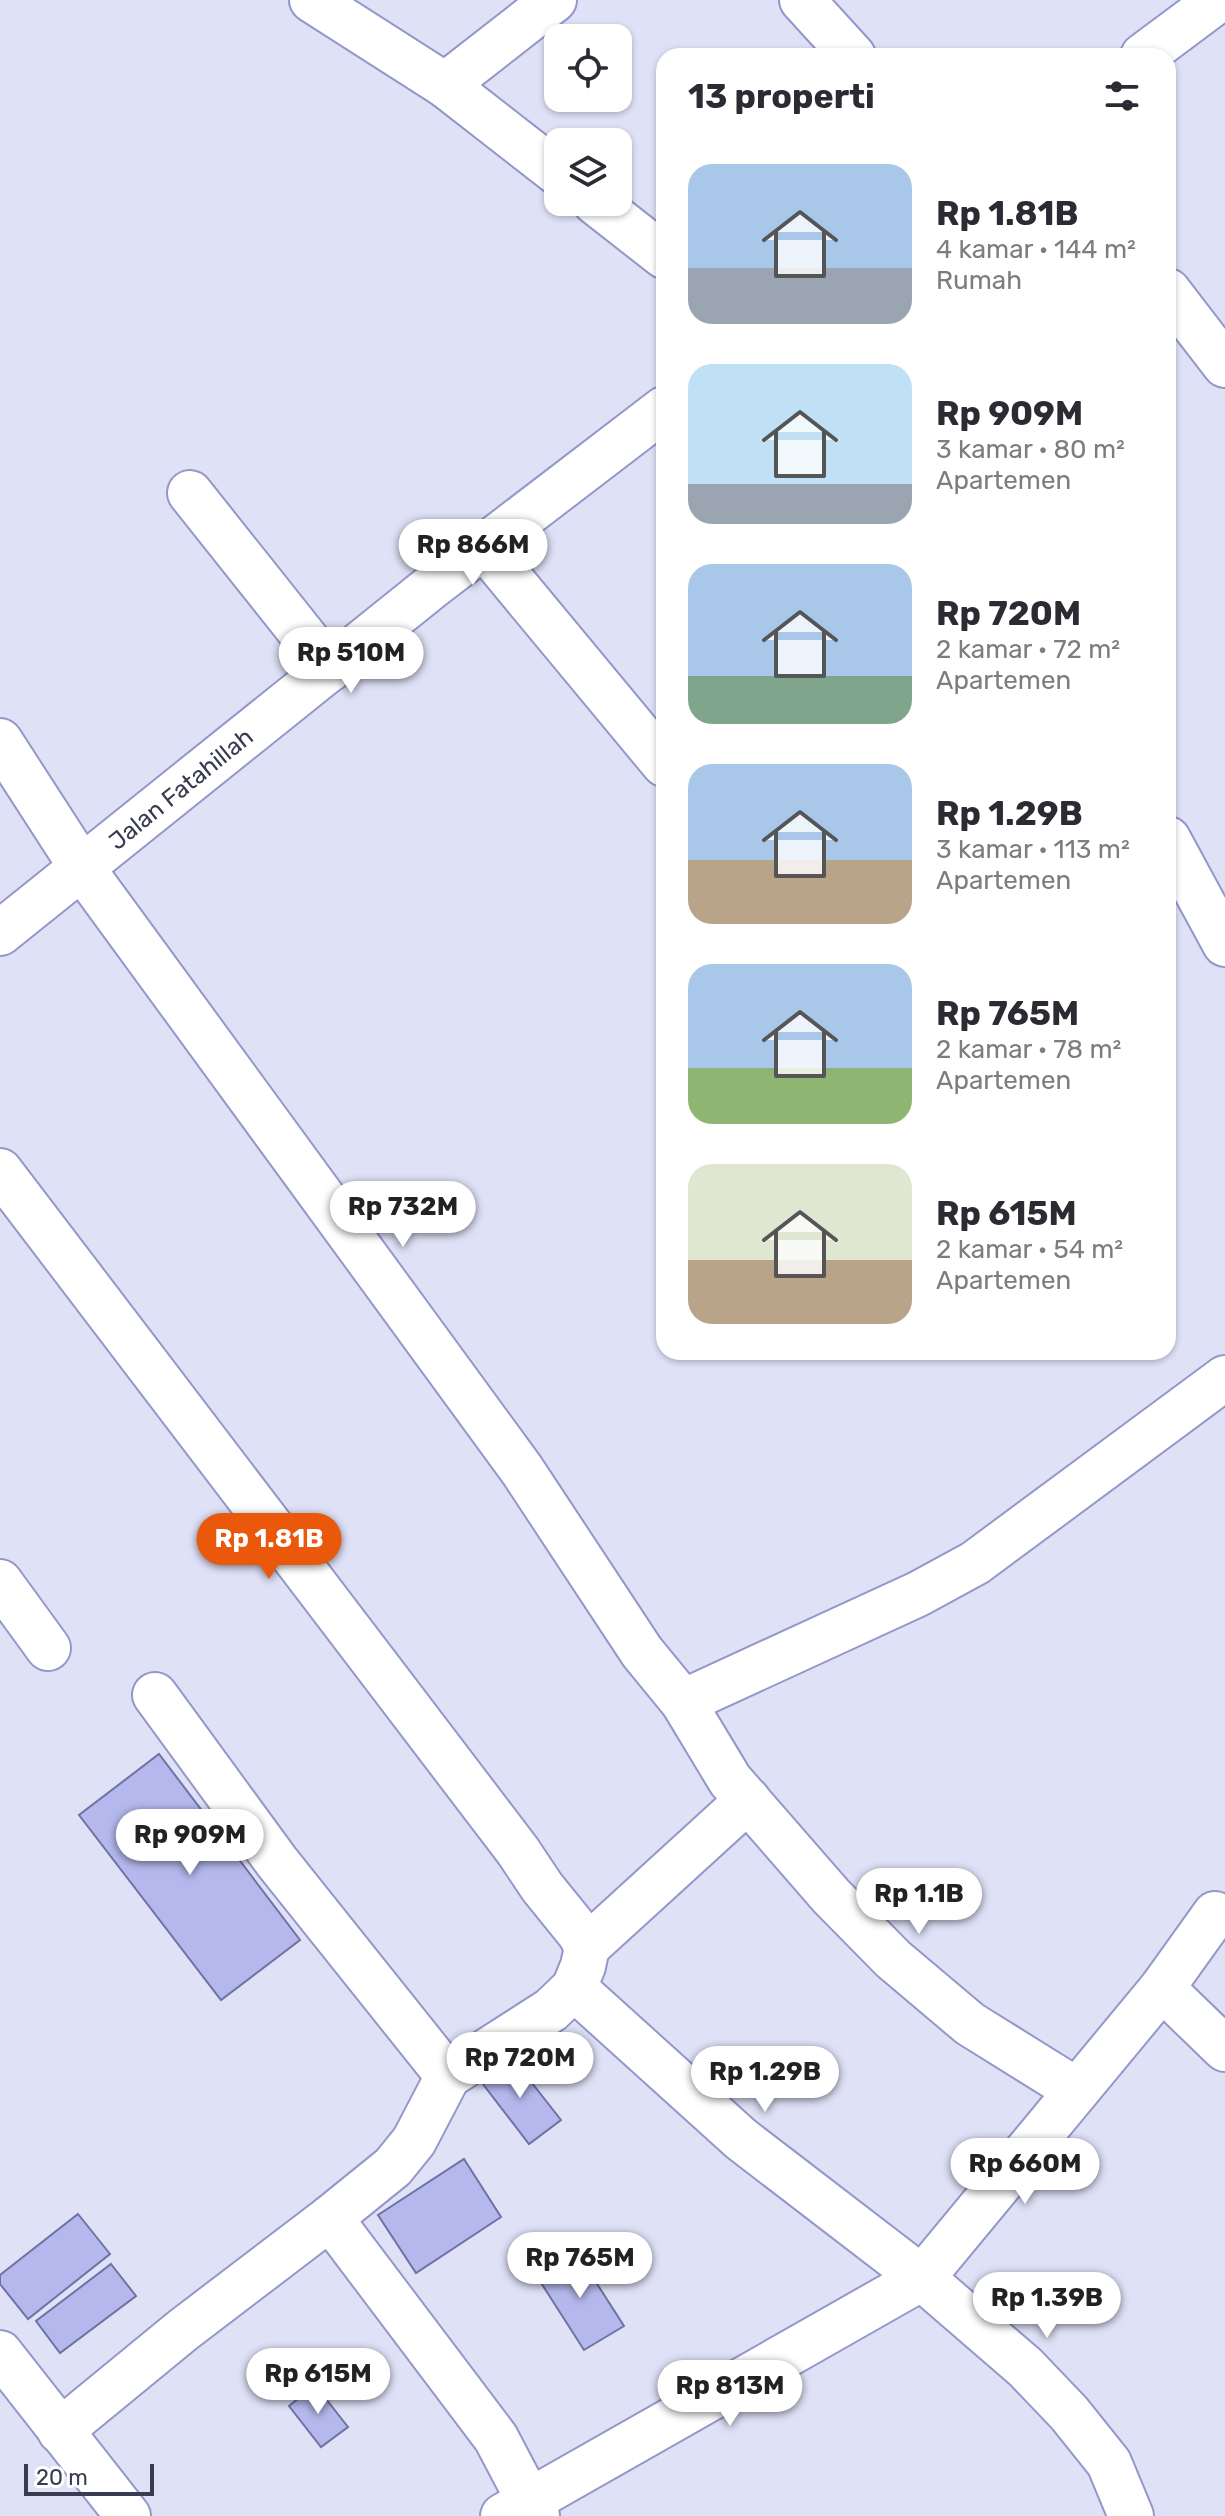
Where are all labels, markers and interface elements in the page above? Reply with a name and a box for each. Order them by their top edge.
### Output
map controls [544,24,632,216]
button: locate [544,24,632,112]
icon: filters [1100,74,1144,118]
text: 13 properti [688,76,875,117]
button: layers [544,128,632,216]
text: Rp 1.81B [936,193,1078,234]
icon: home [752,196,848,292]
text: 4 kamar · 144 m² [936,234,1136,265]
text: Rumah [936,265,1022,296]
text: Rp 909M [936,393,1083,434]
icon: home [752,396,848,492]
text: 3 kamar · 80 m² [936,434,1125,465]
text: Apartemen [936,465,1071,496]
pin: Rp 866M [399,519,547,587]
text: Rp 866M [417,529,529,560]
text: Rp 720M [936,593,1081,634]
icon: home [752,596,848,692]
pin: Rp 510M [277,627,425,695]
text: 2 kamar · 72 m² [936,634,1120,665]
text: Rp 510M [297,637,405,668]
text: Apartemen [936,665,1071,696]
street label: Jalan Fatahillah [103,722,259,856]
text: Rp 1.29B [936,793,1083,834]
icon: home [752,796,848,892]
text: 3 kamar · 113 m² [936,834,1130,865]
text: Apartemen [936,865,1071,896]
text: Rp 765M [936,993,1079,1034]
icon: home [752,996,848,1092]
text: 2 kamar · 78 m² [936,1034,1121,1065]
text: Apartemen [936,1065,1071,1096]
pin: Rp 732M [329,1181,477,1249]
text: Rp 732M [348,1191,458,1222]
text: Rp 615M [936,1193,1077,1234]
icon: home [752,1196,848,1292]
text: 2 kamar · 54 m² [936,1234,1123,1265]
text: Apartemen [936,1265,1071,1296]
pin: Rp 1.81B [186,1513,352,1581]
text: Rp 1.81B [215,1523,323,1554]
pin: Rp 909M [116,1809,264,1877]
text: Rp 909M [134,1819,246,1850]
pin: Rp 1.1B [845,1868,993,1936]
text: Rp 1.1B [874,1878,964,1909]
pin: Rp 720M [446,2032,594,2100]
text: Rp 720M [465,2042,575,2073]
pin: Rp 1.29B [682,2046,848,2114]
text: Rp 1.29B [709,2056,821,2087]
pin: Rp 660M [951,2138,1099,2206]
text: Rp 660M [969,2148,1081,2179]
pin: Rp 765M [506,2232,654,2300]
text: Rp 765M [525,2242,635,2273]
pin: Rp 1.39B [964,2272,1130,2340]
text: Rp 1.39B [991,2282,1103,2313]
pin: Rp 615M [244,2348,392,2416]
text: Rp 615M [264,2358,372,2389]
pin: Rp 813M [656,2360,804,2428]
text: Rp 813M [675,2370,785,2401]
scale bar [24,2460,154,2496]
text: 20 m [36,2464,88,2491]

